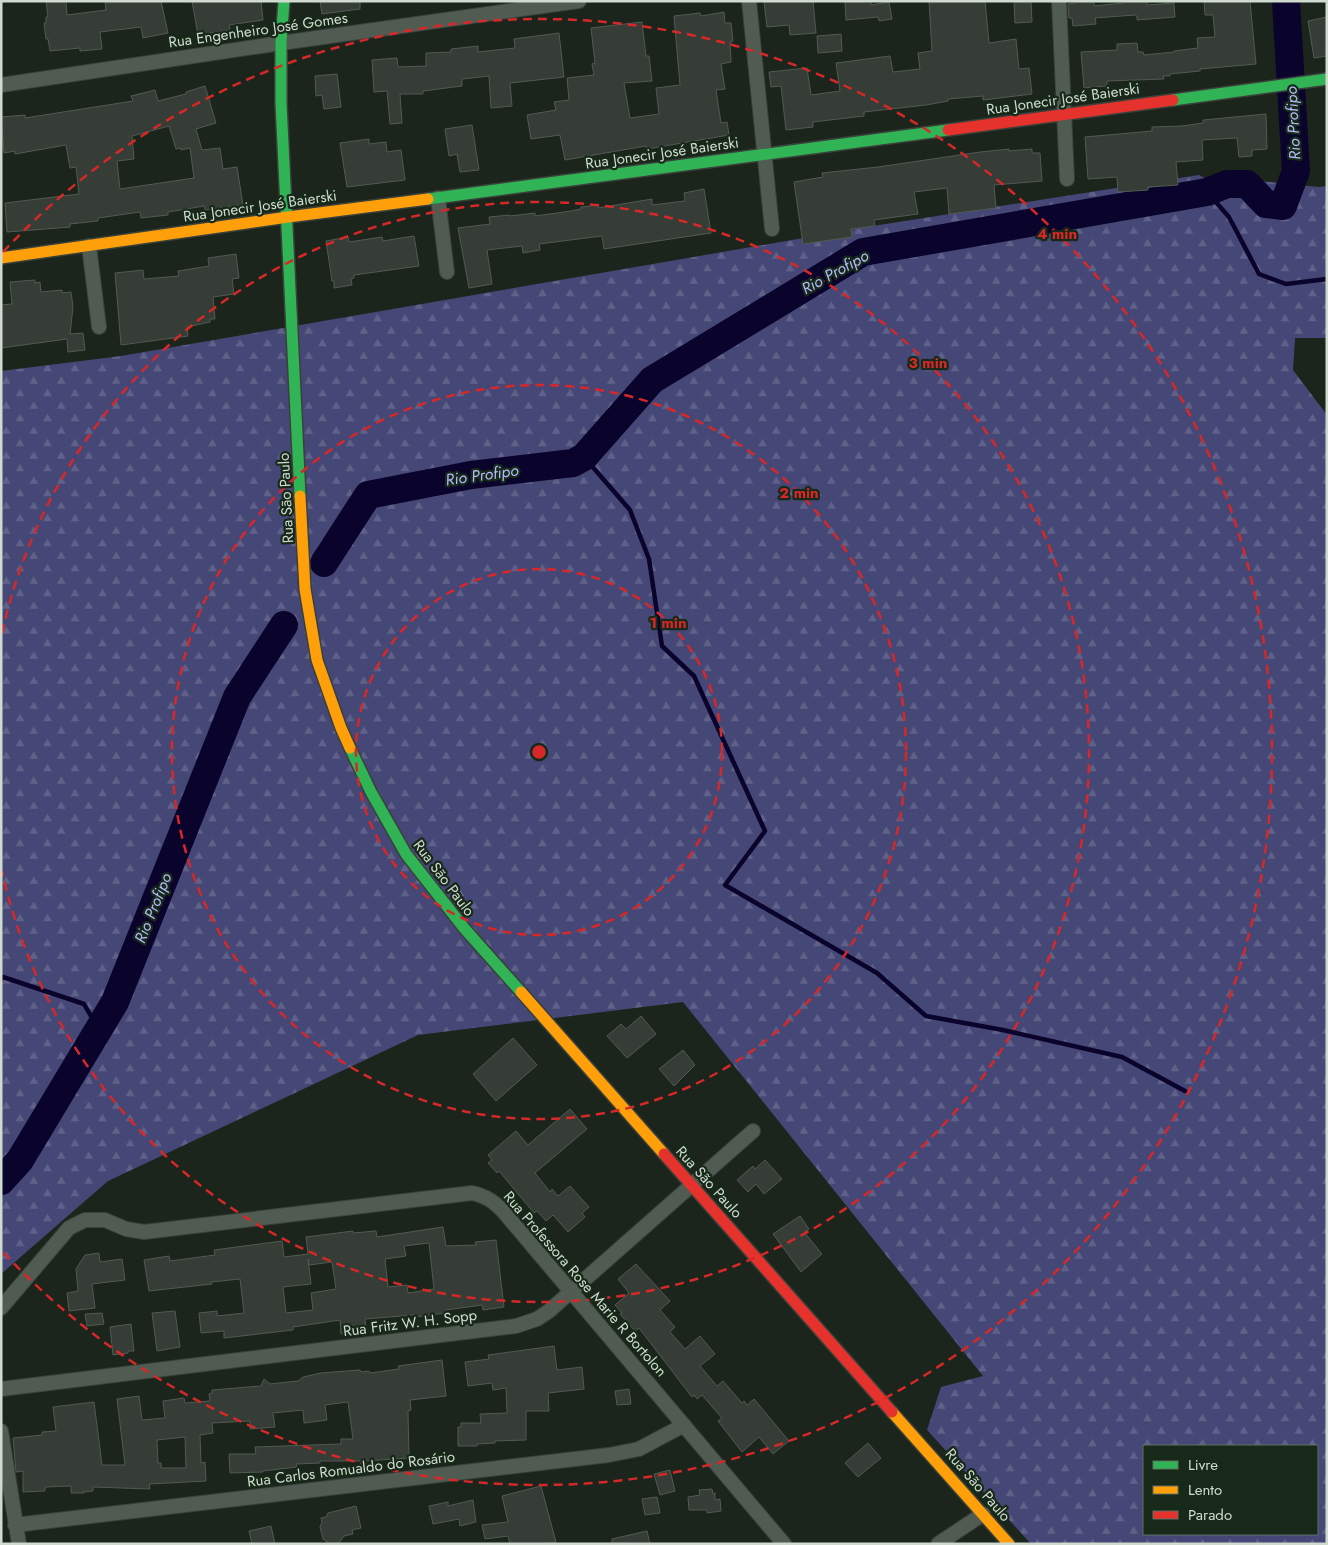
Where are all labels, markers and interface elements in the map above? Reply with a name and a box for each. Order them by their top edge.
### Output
street label: Rua Engenheiro José Gomes [167,7,349,53]
street label: Rua Jonecir José Baierski [985,77,1141,121]
water label: Rio Profipo [1280,85,1306,160]
street label: Rua Jonecir José Baierski [584,131,740,175]
street label: Rua Jonecir José Baierski [182,184,338,228]
text: 4 min [1037,223,1077,245]
water label: Rio Profipo [797,244,873,300]
text: 3 min [909,352,947,374]
street label: Rua São Paulo [273,452,299,544]
water label: Rio Profipo [444,458,521,492]
text: 2 min [779,482,819,504]
text: 1 min [649,612,687,634]
centre of rings [530,743,548,761]
street label: Rua São Paulo [408,835,480,921]
water label: Rio Profipo [129,869,178,946]
street label: Rua São Paulo [670,1141,748,1223]
street label: Rua Professora Rose Marie R Bortolon [498,1186,672,1382]
street label: Rua Fritz W. H. Sopp [342,1304,479,1342]
street label: Rua São Paulo [940,1444,1016,1526]
street label: Rua Carlos Romualdo do Rosário [246,1445,456,1493]
legend [1143,1445,1318,1535]
text: Livre [1188,1454,1218,1476]
text: Lento [1188,1479,1222,1501]
text: Parado [1188,1504,1232,1526]

